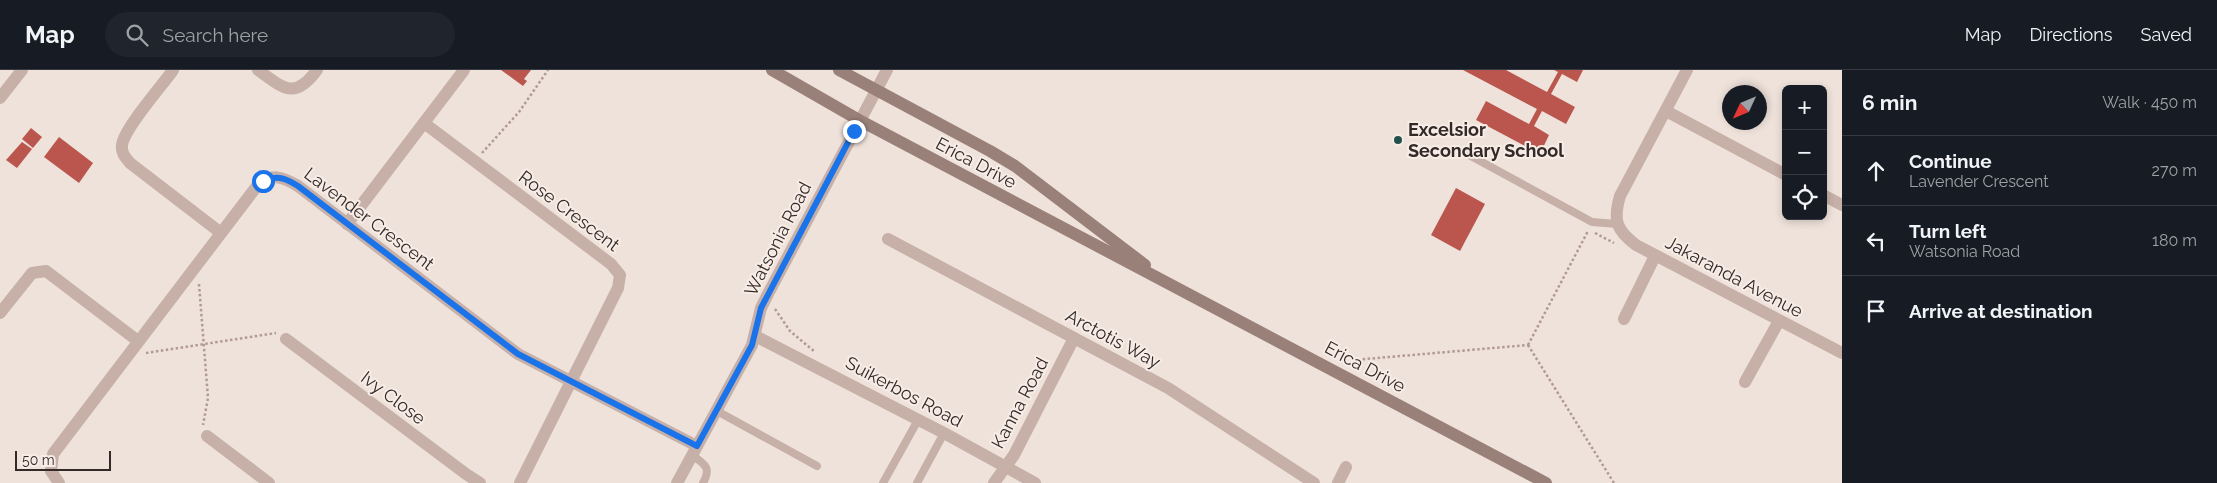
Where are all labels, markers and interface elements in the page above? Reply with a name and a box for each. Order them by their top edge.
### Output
search box [105,12,455,57]
text: Map [25,20,75,49]
icon: search [123,21,151,49]
text: Search here [163,24,268,46]
text: Map [1965,24,2001,45]
text: Directions [2029,24,2113,45]
text: Saved [2141,24,2192,45]
north arrow [1722,85,1767,130]
map controls [1782,85,1827,220]
button: + [1782,85,1827,130]
text: 6 min [1862,90,1917,115]
text: Walk · 450 m [2102,93,2197,112]
place label: Excelsior Secondary School [1408,119,1564,161]
route end [843,120,866,143]
button: − [1782,130,1827,175]
street label: Erica Drive [932,133,1021,193]
marker: Excelsior Secondary School [1392,134,1404,146]
text: Continue [1909,150,1992,172]
icon: ahead [1862,157,1890,185]
text: 270 m [2152,161,2197,180]
street label: Lavender Crescent [300,163,438,274]
street label: Rose Crescent [515,166,624,255]
route start [252,170,275,193]
text: Lavender Crescent [1909,172,2049,191]
button: locate [1782,175,1827,220]
street label: Watsonia Road [740,178,815,299]
text: Turn left [1909,220,1986,242]
icon: left [1862,227,1890,255]
text: 180 m [2152,231,2197,250]
street label: Jakaranda Avenue [1662,232,1807,322]
text: Watsonia Road [1909,242,2020,261]
icon: arrive [1862,297,1890,325]
text: Arrive at destination [1909,300,2093,322]
street label: Arctotis Way [1062,305,1164,372]
street label: Erica Drive [1321,337,1410,397]
street label: Suikerbos Road [842,352,966,431]
street label: Kanna Road [987,354,1052,452]
street label: Ivy Close [357,367,430,429]
scale bar [15,448,111,471]
text: 50 m [22,452,55,468]

